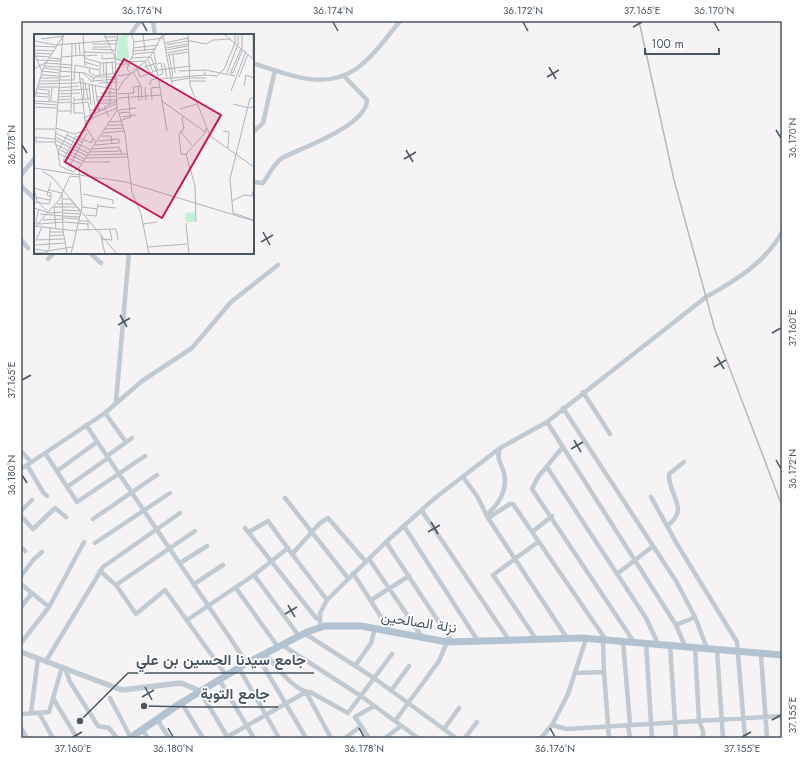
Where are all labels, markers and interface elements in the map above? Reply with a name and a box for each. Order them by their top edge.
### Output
text: 36.176°N [122,3,162,18]
text: 36.174°N [313,3,353,18]
text: 36.172°N [503,3,543,18]
text: 37.165°E [624,3,660,18]
text: 36.170°N [694,3,734,18]
scale bar [645,30,719,56]
inset map [34,34,254,254]
text: 100 m [651,35,684,53]
text: 36.170°N [785,118,800,158]
text: 36.178°N [4,125,19,165]
text: 37.160°E [785,309,800,347]
text: 37.165°E [4,362,19,398]
text: 36.172°N [785,449,800,489]
text: 36.180°N [4,455,19,495]
street label: نزلة الصالحين [380,606,458,638]
callout: جامع سيدنا الحسين بن علي [128,646,314,673]
text: جامع سيدنا الحسين بن علي [136,649,306,673]
callout: جامع التوبة [193,680,278,707]
text: جامع التوبة [200,683,270,705]
text: 37.155°E [785,697,800,733]
text: 37.160°E [54,741,92,756]
text: 36.180°N [153,741,193,756]
text: 36.178°N [344,741,384,756]
text: 36.176°N [535,741,575,756]
text: 37.155°E [724,741,760,756]

